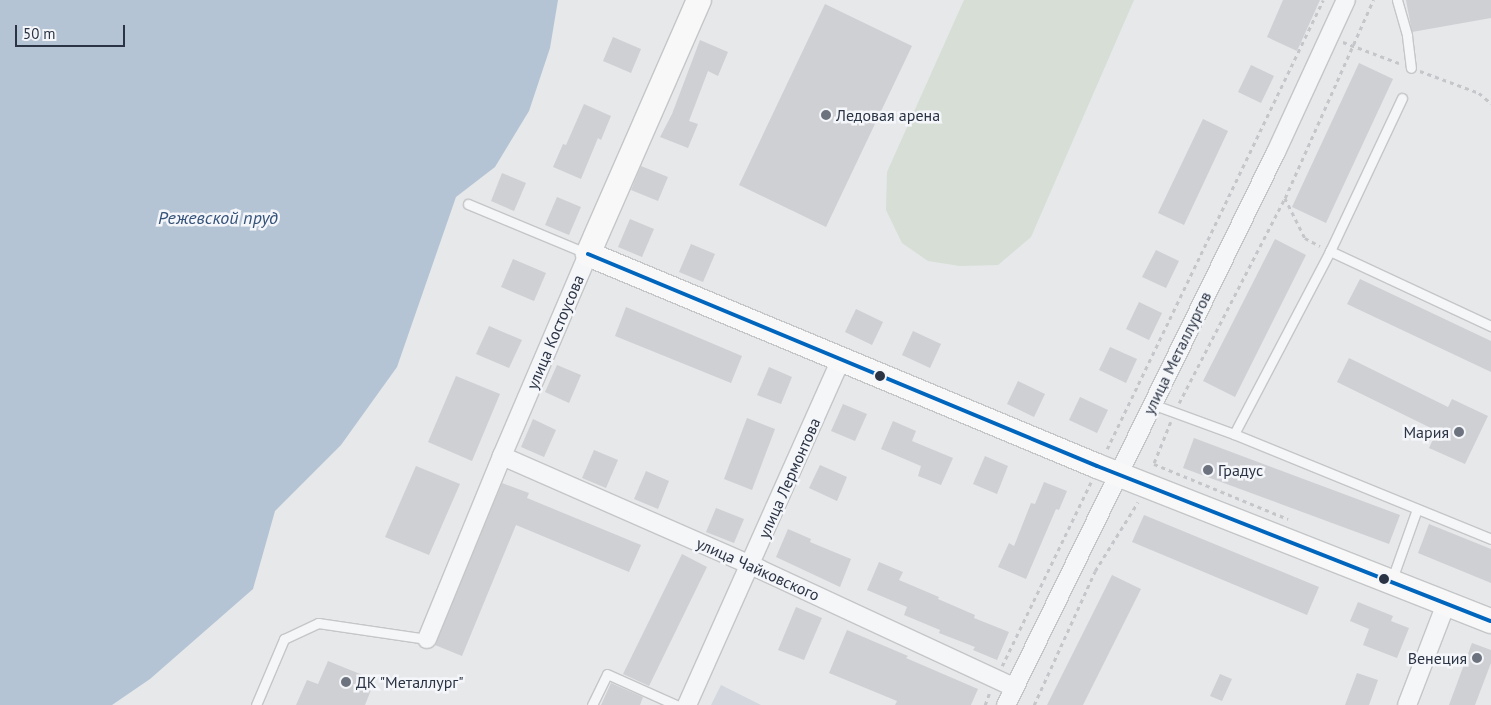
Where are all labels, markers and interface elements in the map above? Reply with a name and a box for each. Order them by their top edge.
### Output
scale bar [18,15,128,47]
text: 50 m [23,24,56,43]
place label: Ледовая арена [836,105,940,125]
marker: Ледовая арена [820,109,832,121]
water label: Режевской пруд [158,207,278,229]
street label: улица Костоусова [522,272,588,392]
street label: улица Металлургов [1139,288,1215,418]
unlabelled marker [875,371,885,381]
street label: улица Лермонтова [754,415,824,541]
place label: Мария [1403,422,1449,442]
marker: Мария [1453,426,1465,438]
place label: Градус [1218,460,1263,480]
marker: Градус [1202,464,1214,476]
street label: улица Чайковского [693,533,823,605]
unlabelled marker [1379,574,1389,584]
place label: Венеция [1408,648,1467,668]
marker: Венеция [1471,652,1483,664]
place label: ДК "Металлург" [356,672,465,692]
marker: ДК "Металлург" [340,676,352,688]

